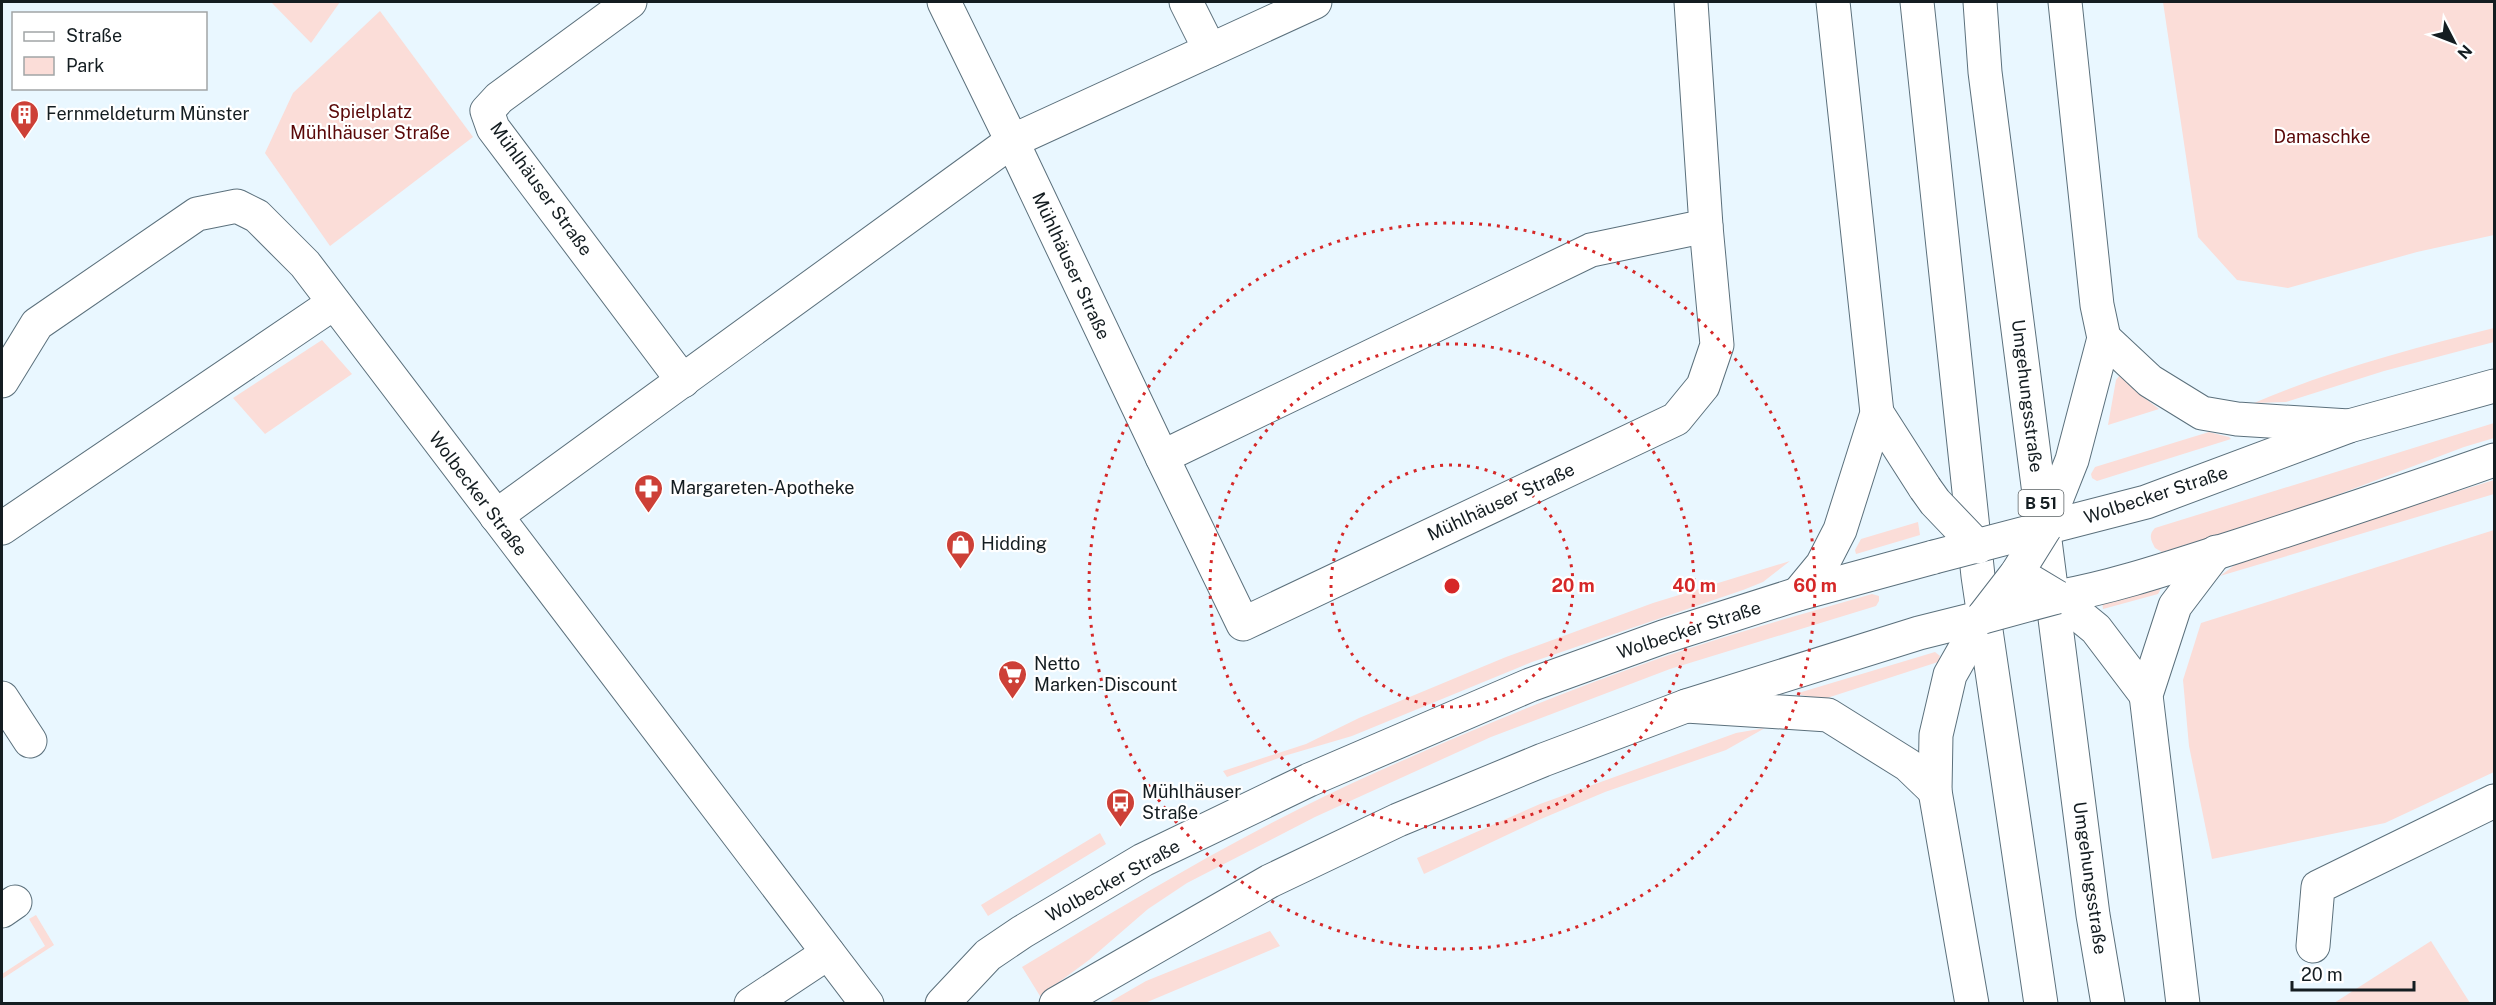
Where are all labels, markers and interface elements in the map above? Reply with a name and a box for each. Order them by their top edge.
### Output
legend [12,12,207,90]
north arrow [2424,12,2484,72]
text: Straße [66,25,122,46]
text: N [2454,41,2476,63]
text: Park [66,55,104,76]
building icon: Fernmeldeturm Münster [9,98,41,140]
park label: Spielplatz Mühlhäuser Straße [290,101,450,143]
place label: Fernmeldeturm Münster [46,103,250,124]
street label: Mühlhäuser Straße [486,118,597,260]
park label: Damaschke [2274,126,2370,147]
street label: Mühlhäuser Straße [1028,189,1115,343]
street label: Umgehungsstraße [2008,318,2047,474]
street label: Wolbecker Straße [425,427,532,560]
street label: Mühlhäuser Straße [1424,458,1578,545]
street label: Wolbecker Straße [2081,461,2230,528]
pharmacy icon: Margareten-Apotheke [633,472,665,514]
place label: Margareten-Apotheke [670,477,855,498]
road number: B 51 [2018,490,2064,516]
shop icon: Hidding [944,528,976,570]
place label: Hidding [981,533,1047,554]
text: 20 m [1551,575,1595,596]
text: 40 m [1672,575,1716,596]
text: 60 m [1793,575,1837,596]
centre of rings [1442,576,1462,596]
street label: Wolbecker Straße [1614,596,1763,663]
place label: Netto Marken-Discount [1034,653,1177,695]
supermarket icon: Netto Marken-Discount [997,658,1029,700]
place label: Mühlhäuser Straße [1142,781,1241,823]
bus stop icon: Mühlhäuser Straße [1105,786,1137,828]
street label: Umgehungsstraße [2069,800,2112,956]
street label: Wolbecker Straße [1042,835,1183,926]
scale bar [2292,954,2414,992]
text: 20 m [2301,964,2343,985]

